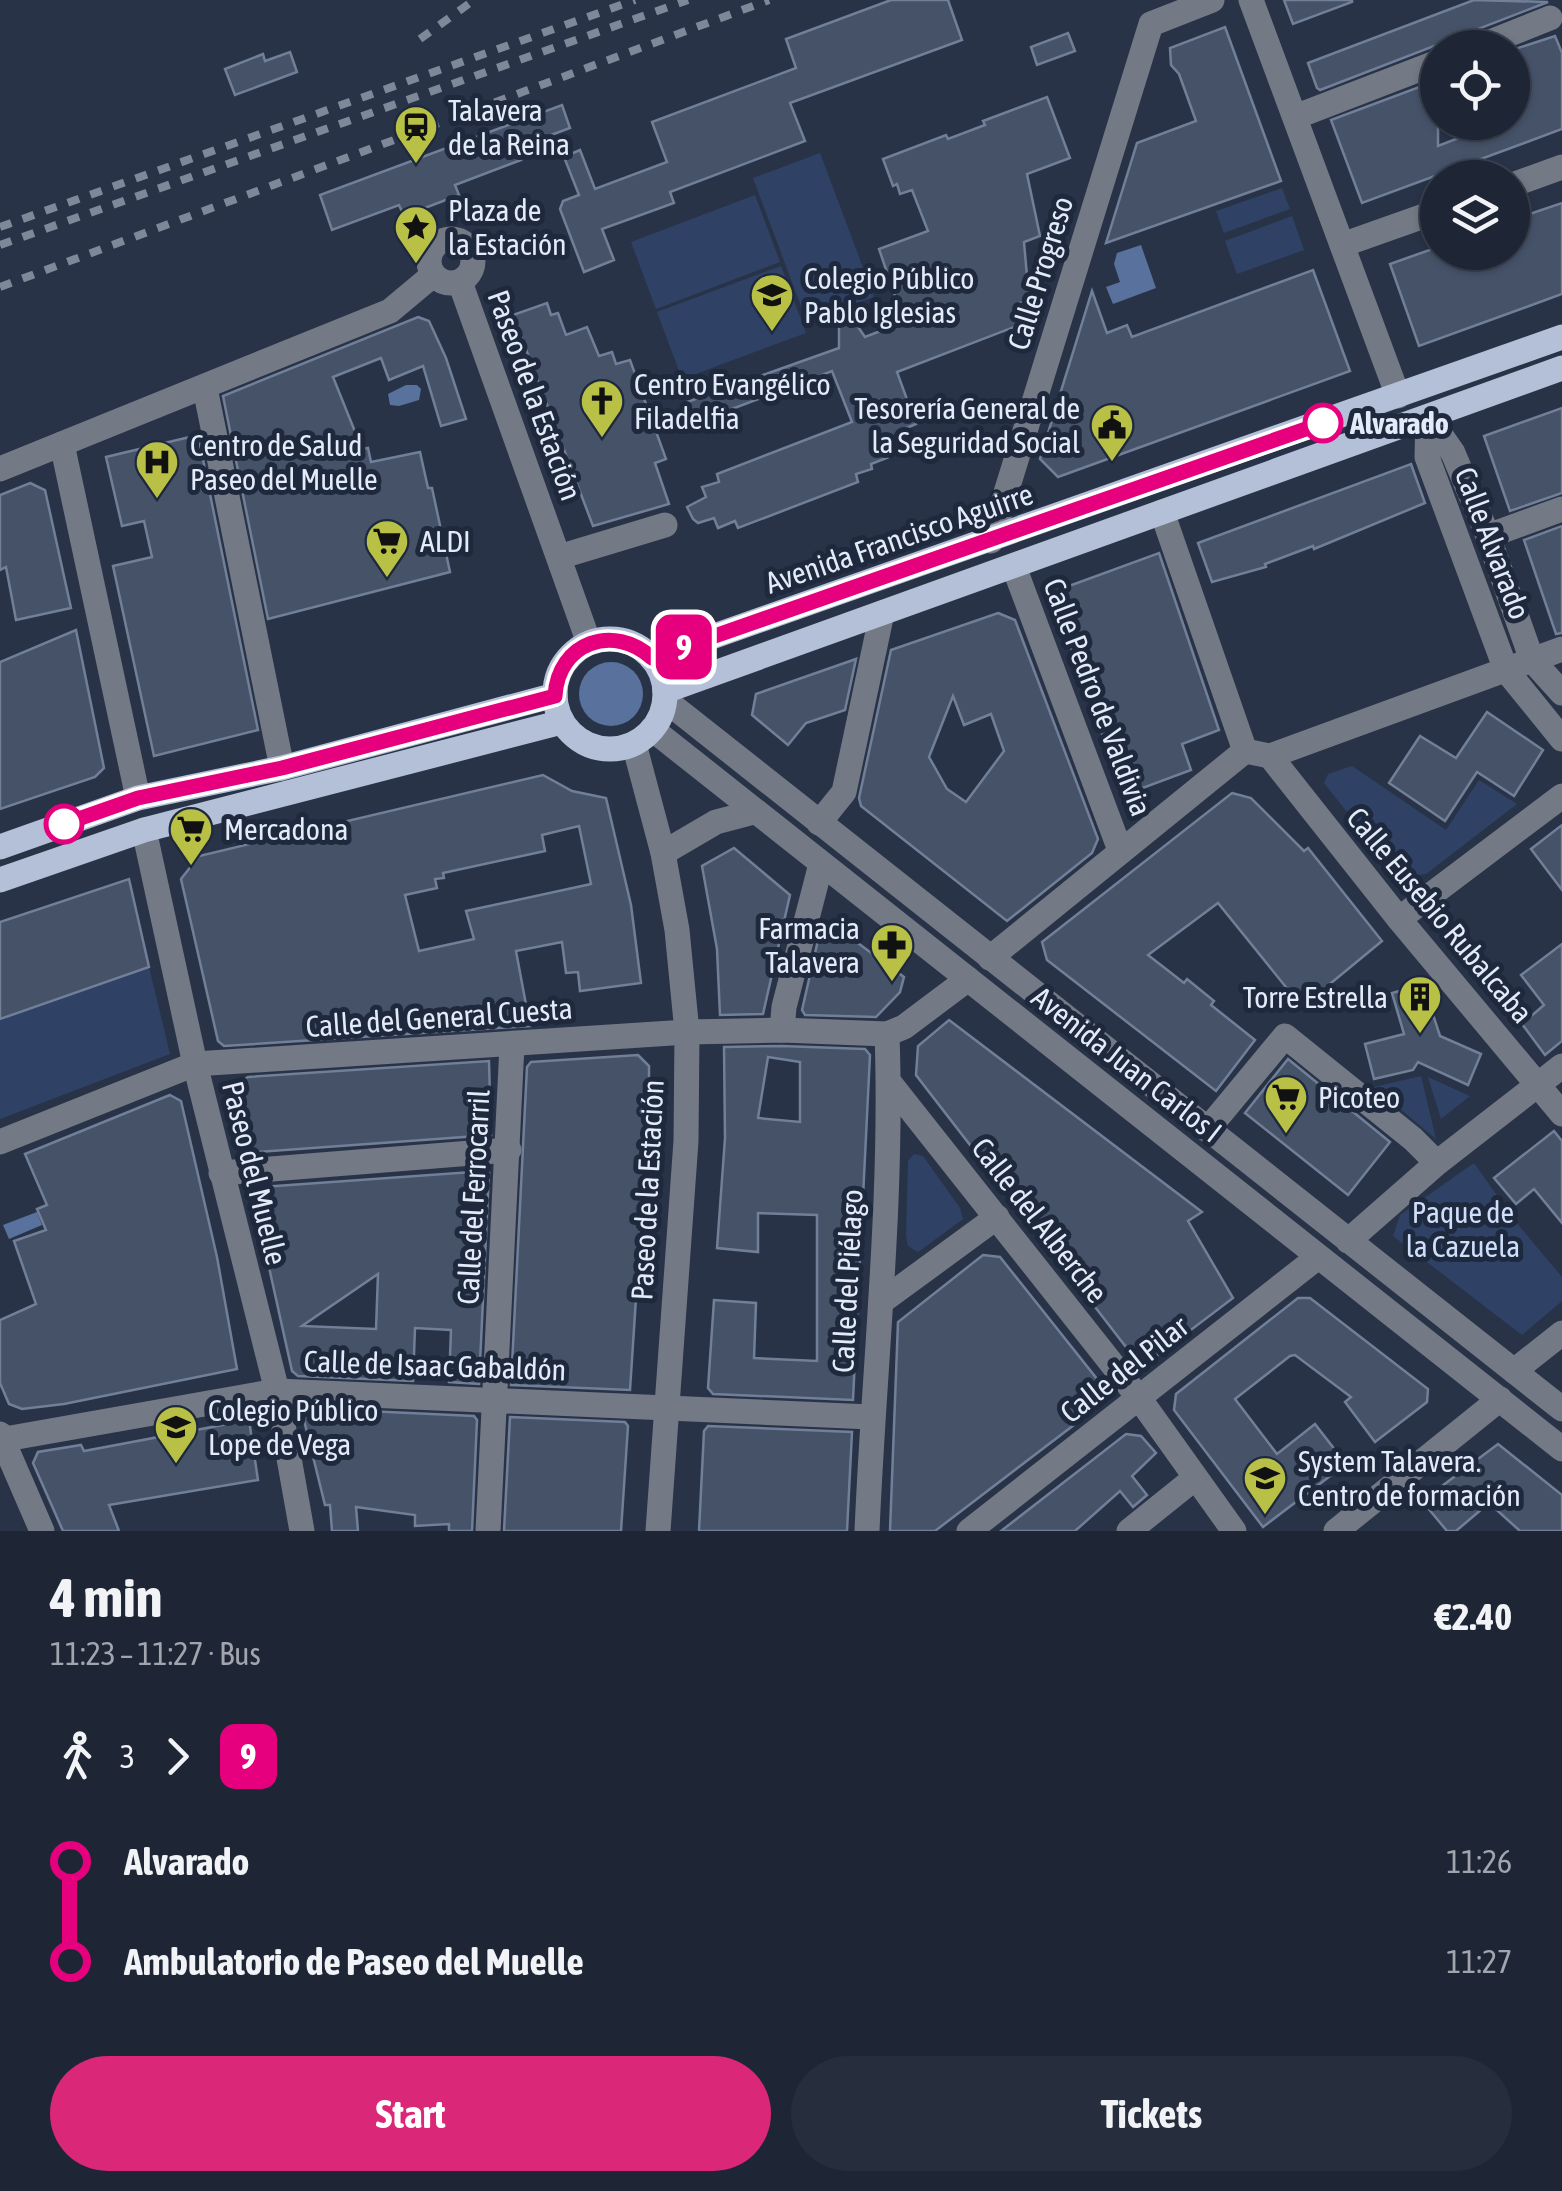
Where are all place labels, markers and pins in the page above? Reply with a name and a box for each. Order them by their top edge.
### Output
place label: Talavera de la Reina [448,93,570,161]
station icon: Talavera de la Reina [393,104,439,165]
place label: Plaza de la Estación [448,193,567,261]
place icon: Plaza de la Estación [393,204,439,265]
place label: Colegio Público Pablo Iglesias [804,261,974,329]
school or university icon: Colegio Público Pablo Iglesias [749,272,795,333]
place label: Centro Evangélico Filadelfia [634,367,831,435]
church icon: Centro Evangélico Filadelfia [579,378,625,439]
place label: Tesorería General de la Seguridad Social [854,391,1080,459]
public building icon: Tesorería General de la Seguridad Social [1089,402,1135,463]
marker: Alvarado [1304,404,1342,442]
place label: Alvarado [1349,406,1449,440]
place label: Centro de Salud Paseo del Muelle [190,428,378,496]
hospital icon: Centro de Salud Paseo del Muelle [134,439,180,500]
supermarket icon: ALDI [364,518,410,579]
place label: ALDI [420,524,471,558]
unlabelled marker [45,805,83,843]
supermarket icon: Mercadona [168,806,214,867]
place label: Mercadona [224,812,348,846]
place label: Farmacia Talavera [758,911,860,979]
pharmacy icon: Farmacia Talavera [869,922,915,983]
building icon: Torre Estrella [1397,974,1443,1035]
place label: Torre Estrella [1243,980,1388,1014]
supermarket icon: Picoteo [1263,1074,1309,1135]
place label: Picoteo [1318,1080,1400,1114]
place label: Colegio Público Lope de Vega [208,1393,378,1461]
school or university icon: Colegio Público Lope de Vega [153,1404,199,1465]
place label: System Talavera. Centro de formación [1298,1444,1521,1512]
school or university icon: System Talavera. Centro de formación [1242,1455,1288,1516]

